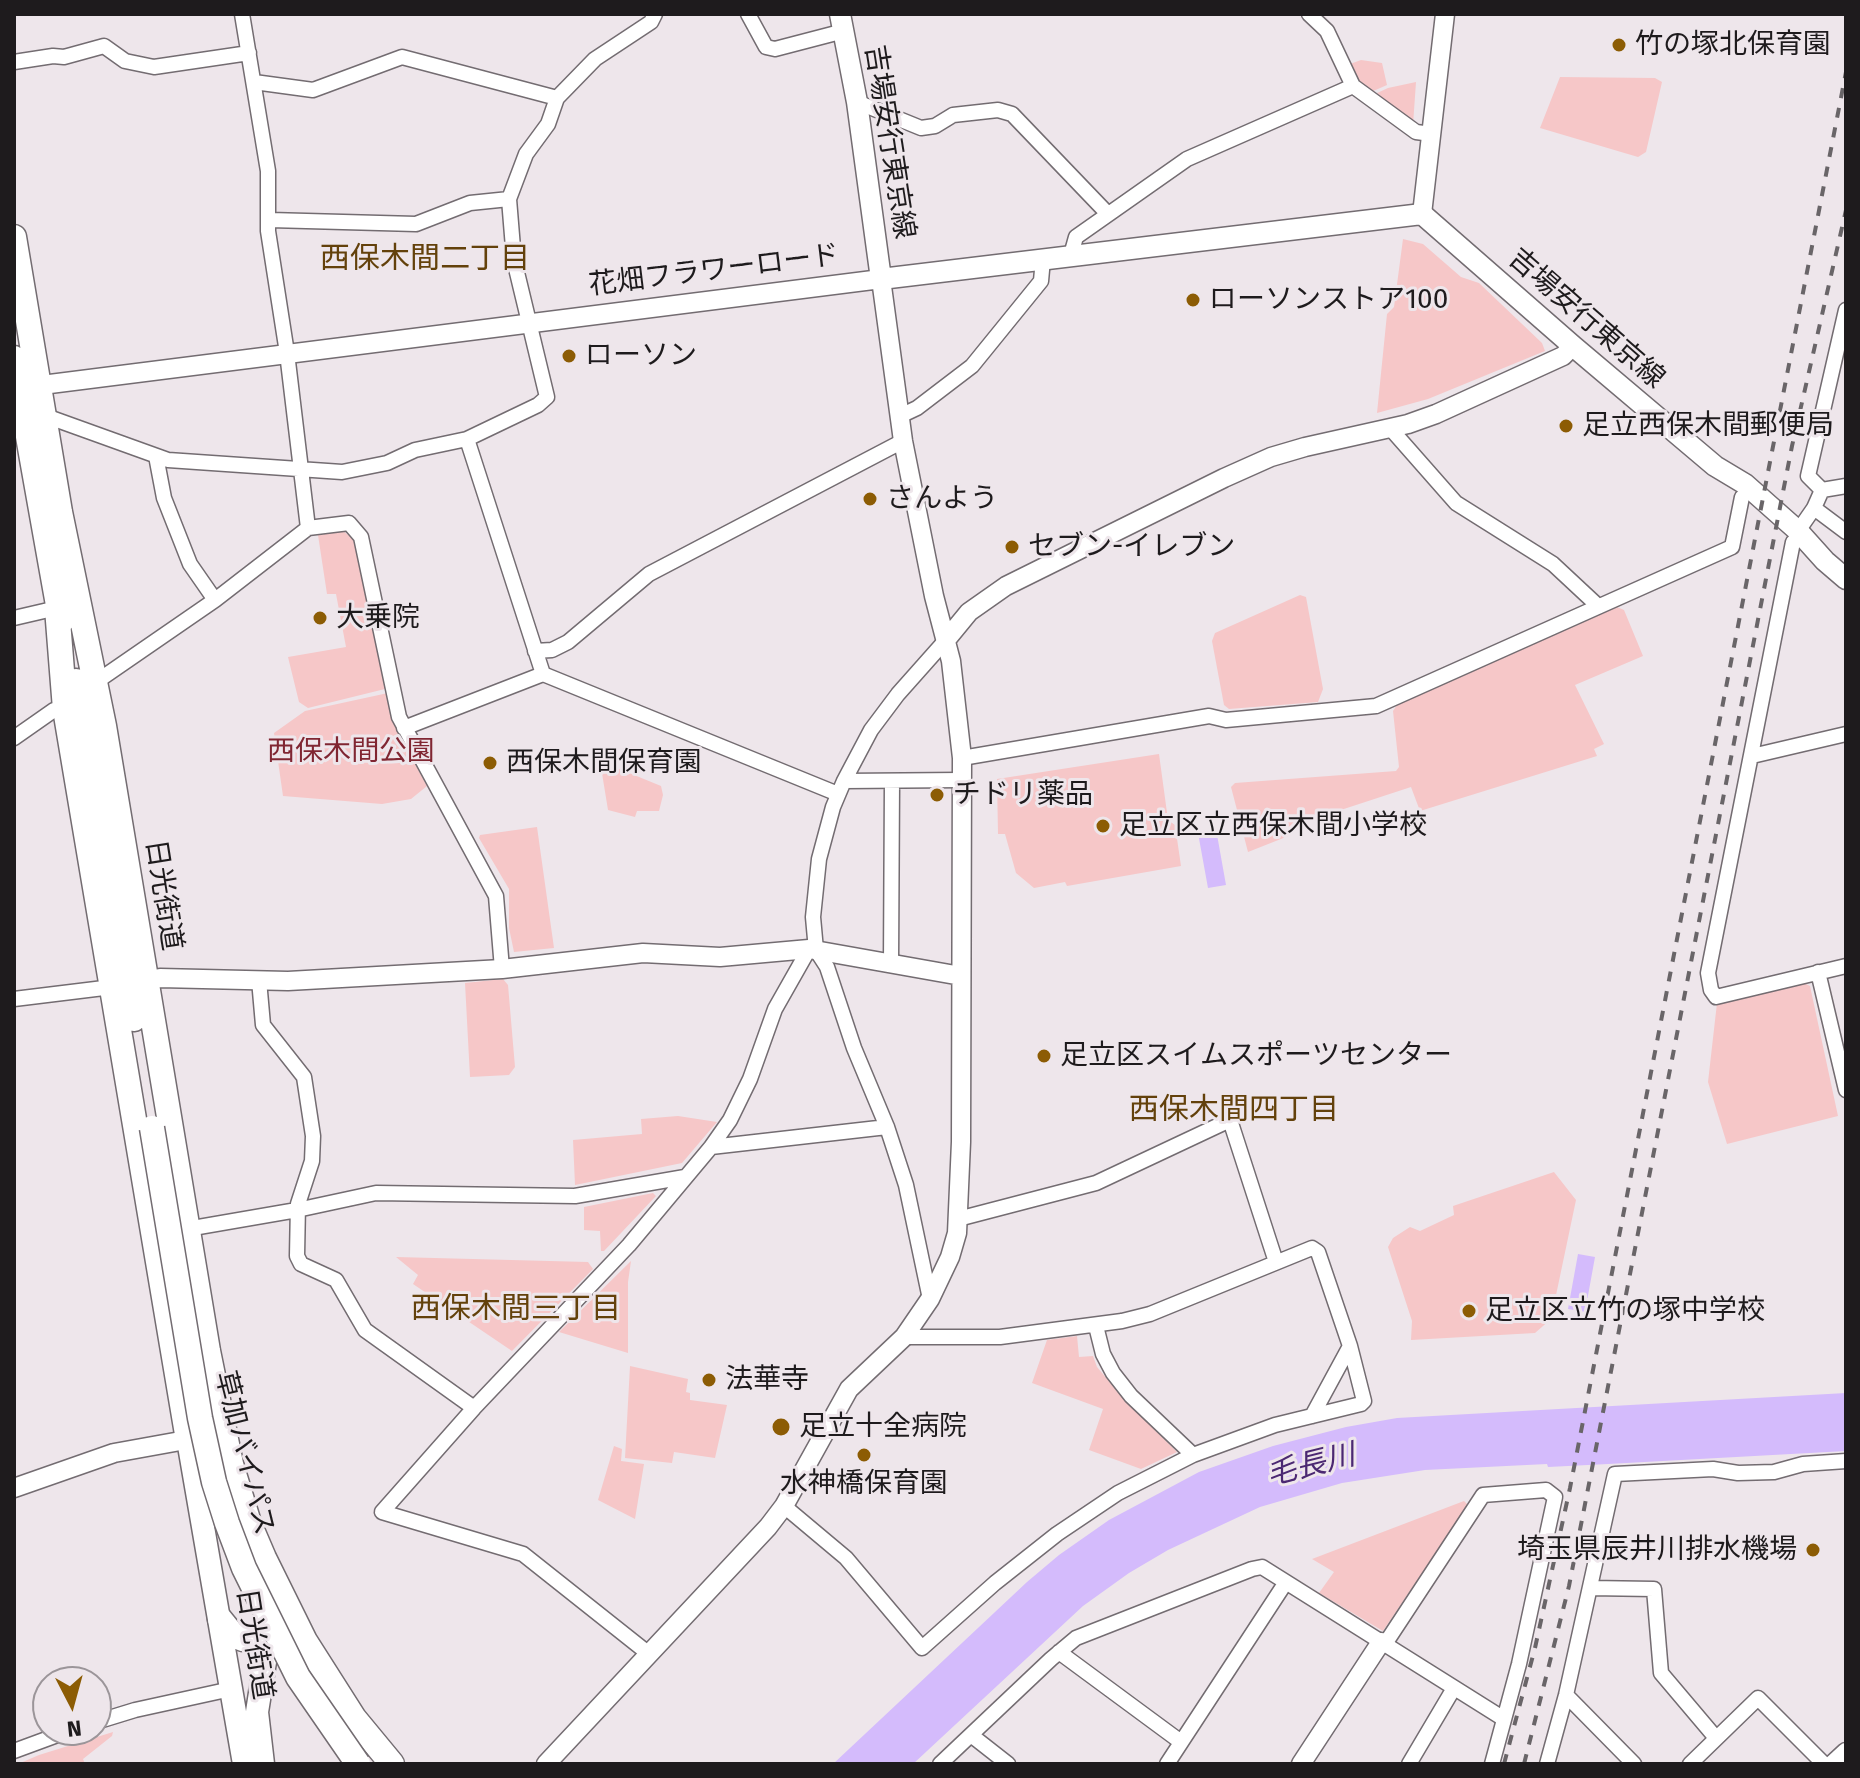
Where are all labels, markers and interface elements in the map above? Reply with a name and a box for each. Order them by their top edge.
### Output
place label: 竹の塚北保育園 [1635,28,1831,62]
marker: 竹の塚北保育園 [1610,36,1628,54]
street label: 吉場安行東京線 [857,43,921,241]
street label: 花畑フラワーロード [587,239,841,303]
district label: 西保木間二丁目 [320,242,530,278]
street label: 吉場安行東京線 [1501,242,1671,396]
place label: ローソンストア100 [1209,283,1448,317]
marker: ローソンストア100 [1184,291,1202,309]
place label: ローソン [585,339,697,373]
marker: ローソン [560,347,578,365]
place label: 足立西保木間郵便局 [1582,409,1834,443]
marker: 足立西保木間郵便局 [1557,417,1575,435]
place label: さんよう [886,482,998,516]
marker: さんよう [861,490,879,508]
place label: セブン-イレブン [1028,530,1235,564]
marker: セブン-イレブン [1003,538,1021,556]
place label: 大乗院 [336,601,420,635]
marker: 大乗院 [311,609,329,627]
park label: 西保木間公園 [267,735,435,769]
place label: 西保木間保育園 [506,746,702,780]
marker: 西保木間保育園 [481,754,499,772]
place label: チドリ薬品 [953,778,1093,812]
marker: チドリ薬品 [928,786,946,804]
place label: 足立区立西保木間小学校 [1119,809,1427,843]
marker: 足立区立西保木間小学校 [1094,817,1112,835]
street label: 日光街道 [138,837,188,953]
place label: 足立区スイムスポーツセンター [1060,1039,1452,1073]
marker: 足立区スイムスポーツセンター [1035,1047,1053,1065]
district label: 西保木間四丁目 [1129,1093,1339,1129]
district label: 西保木間三丁目 [411,1292,621,1328]
place label: 足立区立竹の塚中学校 [1485,1294,1765,1328]
marker: 足立区立竹の塚中学校 [1460,1302,1478,1320]
place label: 法華寺 [725,1363,809,1397]
street label: 草加バイパス [207,1367,281,1539]
marker: 法華寺 [700,1371,718,1389]
place label: 足立十全病院 [799,1410,967,1444]
marker: 足立十全病院 [770,1416,792,1438]
water label: 毛長川 [1263,1438,1359,1494]
marker: 水神橋保育園 [855,1446,873,1464]
place label: 水神橋保育園 [780,1467,948,1501]
place label: 埼玉県辰井川排水機場 [1517,1533,1797,1567]
marker: 埼玉県辰井川排水機場 [1804,1541,1822,1559]
street label: 日光街道 [229,1586,279,1702]
north arrow [32,1666,112,1746]
text: N [66,1714,83,1743]

